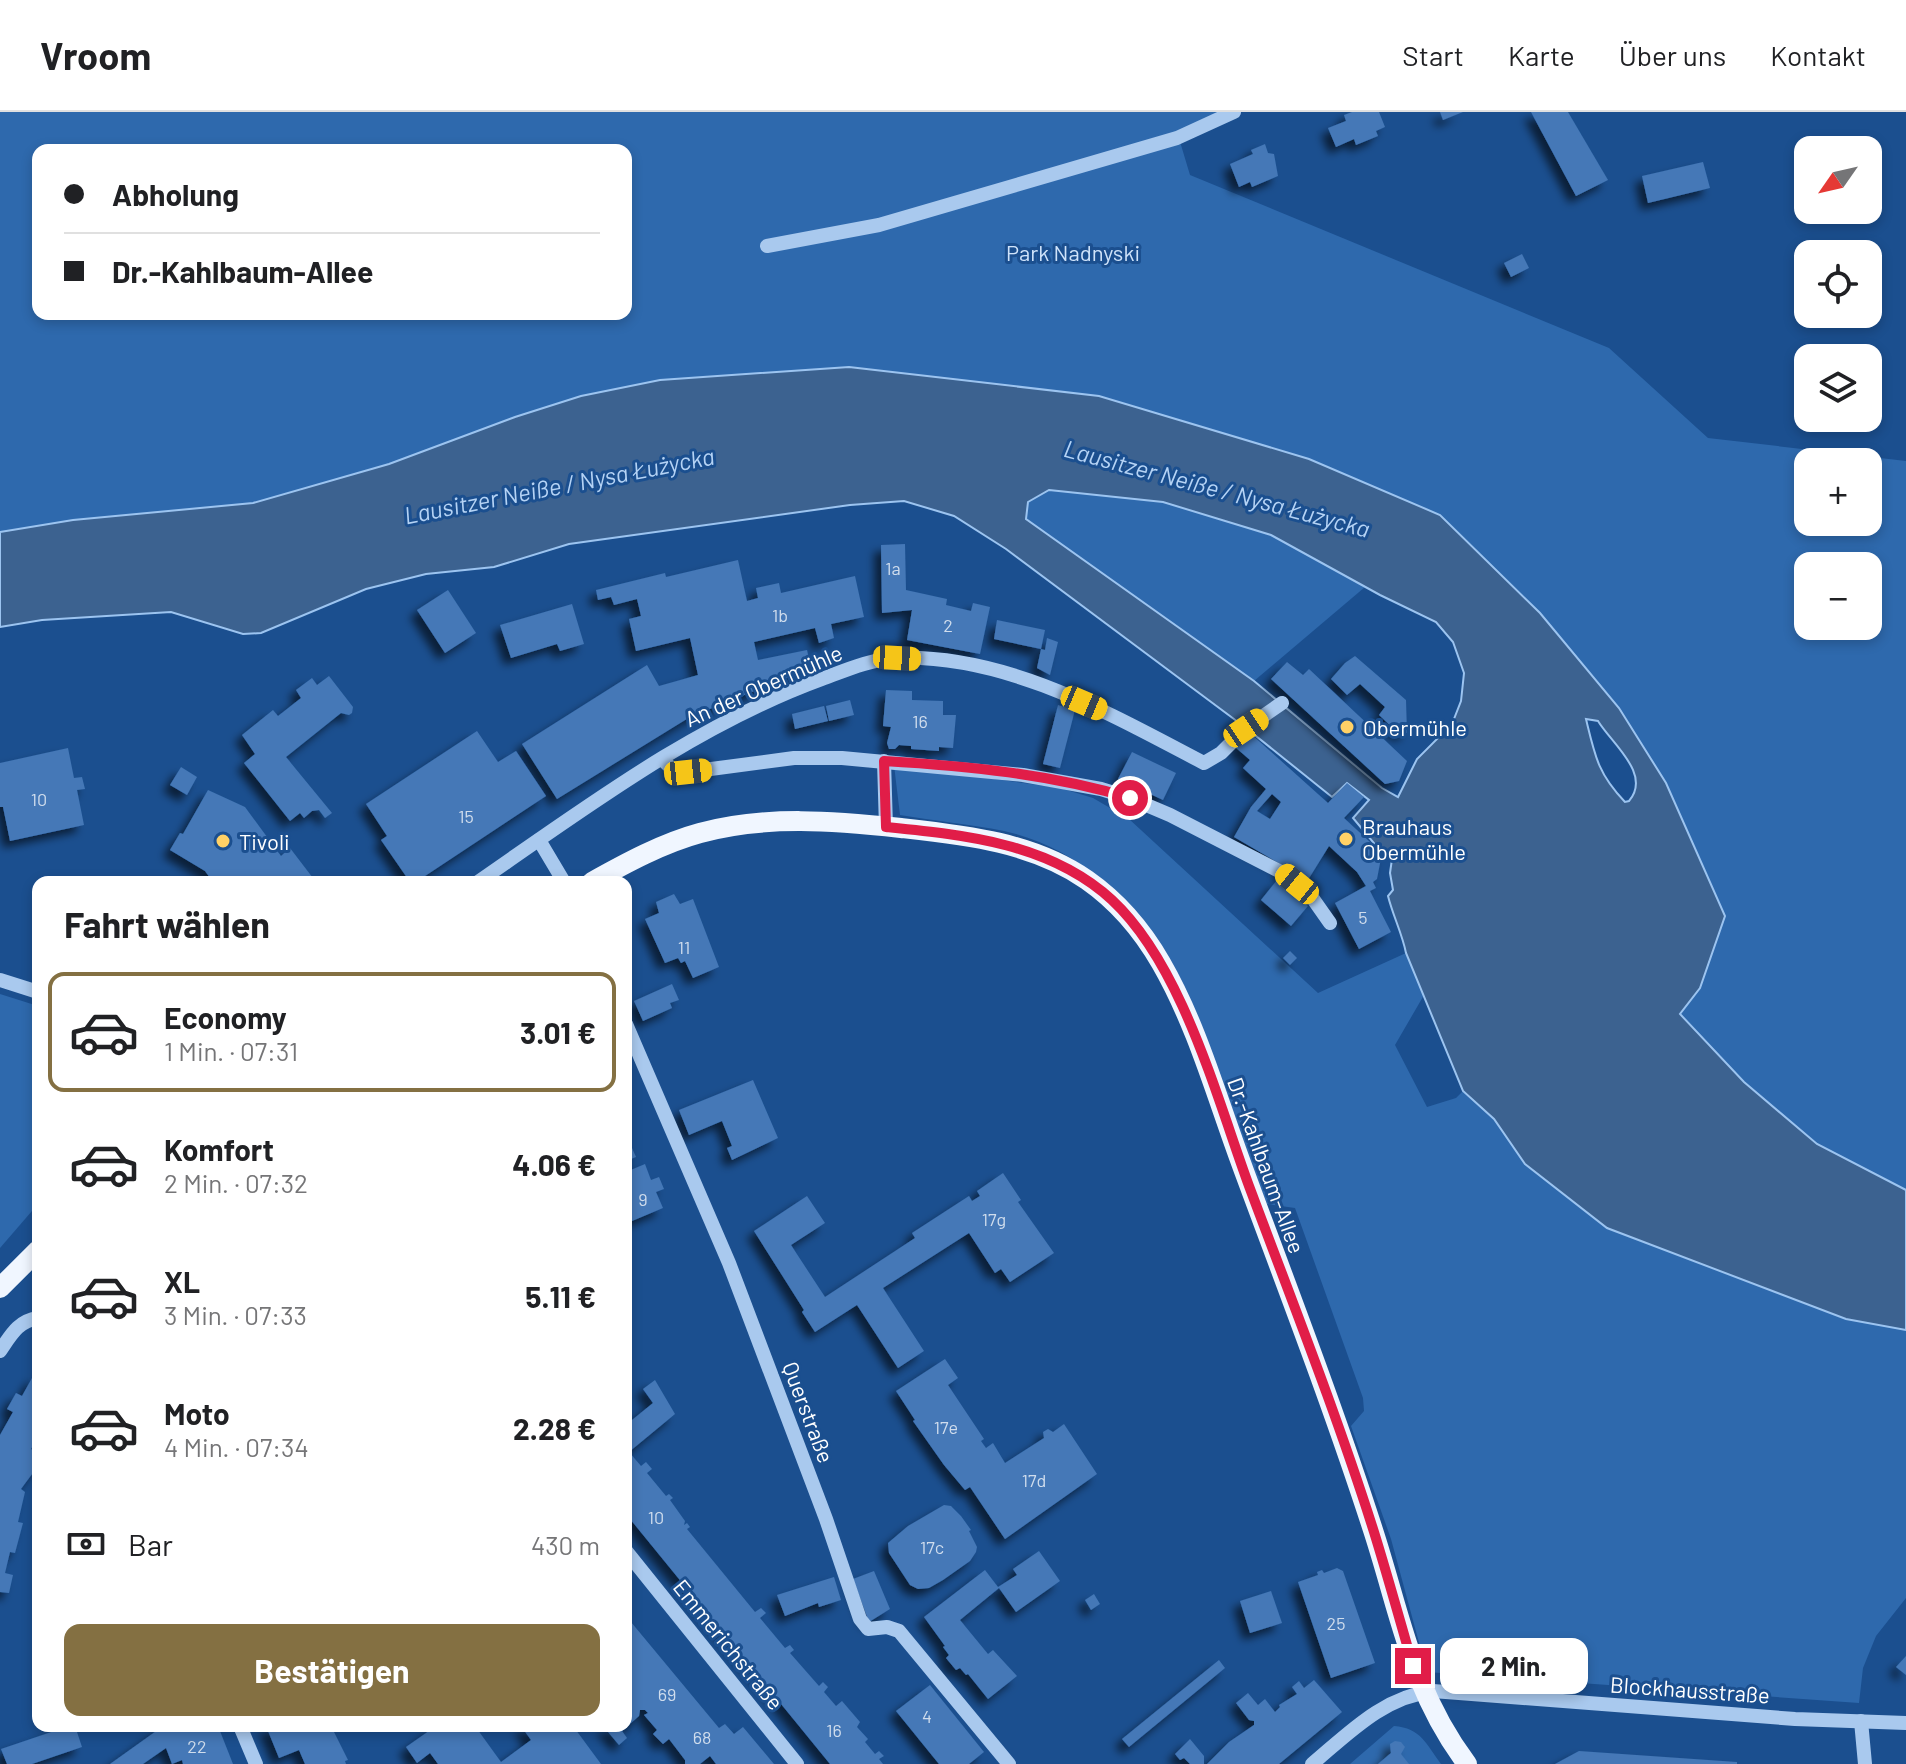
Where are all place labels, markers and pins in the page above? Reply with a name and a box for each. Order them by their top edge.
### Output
place label: Obermühle [1363,714,1467,740]
marker: Obermühle [1338,718,1356,736]
place label: Brauhaus Obermühle [1362,813,1466,864]
place label: Tivoli [239,828,290,854]
marker: Brauhaus Obermühle [1337,830,1355,848]
marker: Tivoli [214,832,232,850]

